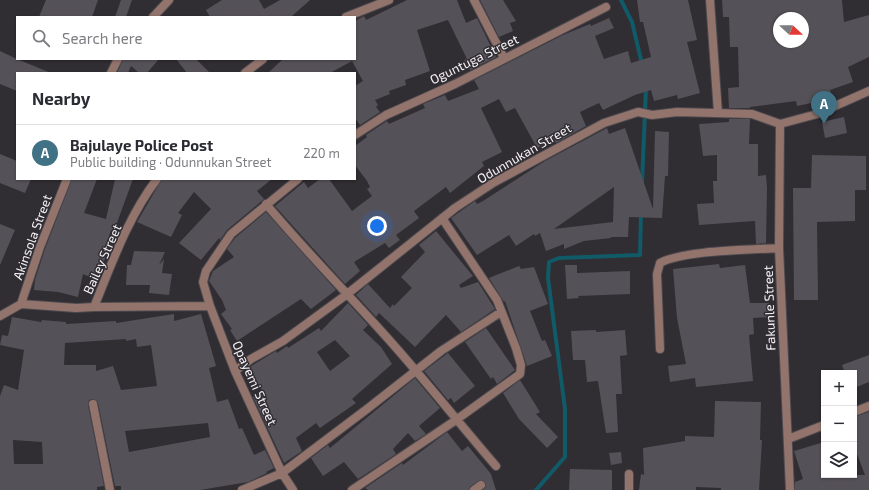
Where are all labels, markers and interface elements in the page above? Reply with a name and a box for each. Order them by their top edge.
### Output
north arrow [773,12,809,48]
search box [16,16,356,60]
icon: search [30,27,52,49]
text: Search here [62,29,143,47]
street label: Oguntuga Street [427,31,521,87]
text: Nearby [32,88,90,108]
pin: A [811,91,837,124]
street label: Odunnukan Street [474,119,574,187]
text: Bajulaye Police Post [70,136,213,154]
text: A [41,145,49,161]
text: 220 m [303,145,340,161]
text: Public building · Odunnukan Street [70,154,271,170]
street label: Akinsola Street [9,192,55,282]
your location [367,216,387,236]
street label: Bailey Street [79,222,125,296]
street label: Fakunle Street [760,265,778,351]
street label: Opayemi Street [229,338,281,428]
map controls [821,370,857,478]
button: + [821,370,857,406]
button: − [821,406,857,442]
button: layers [821,442,857,478]

